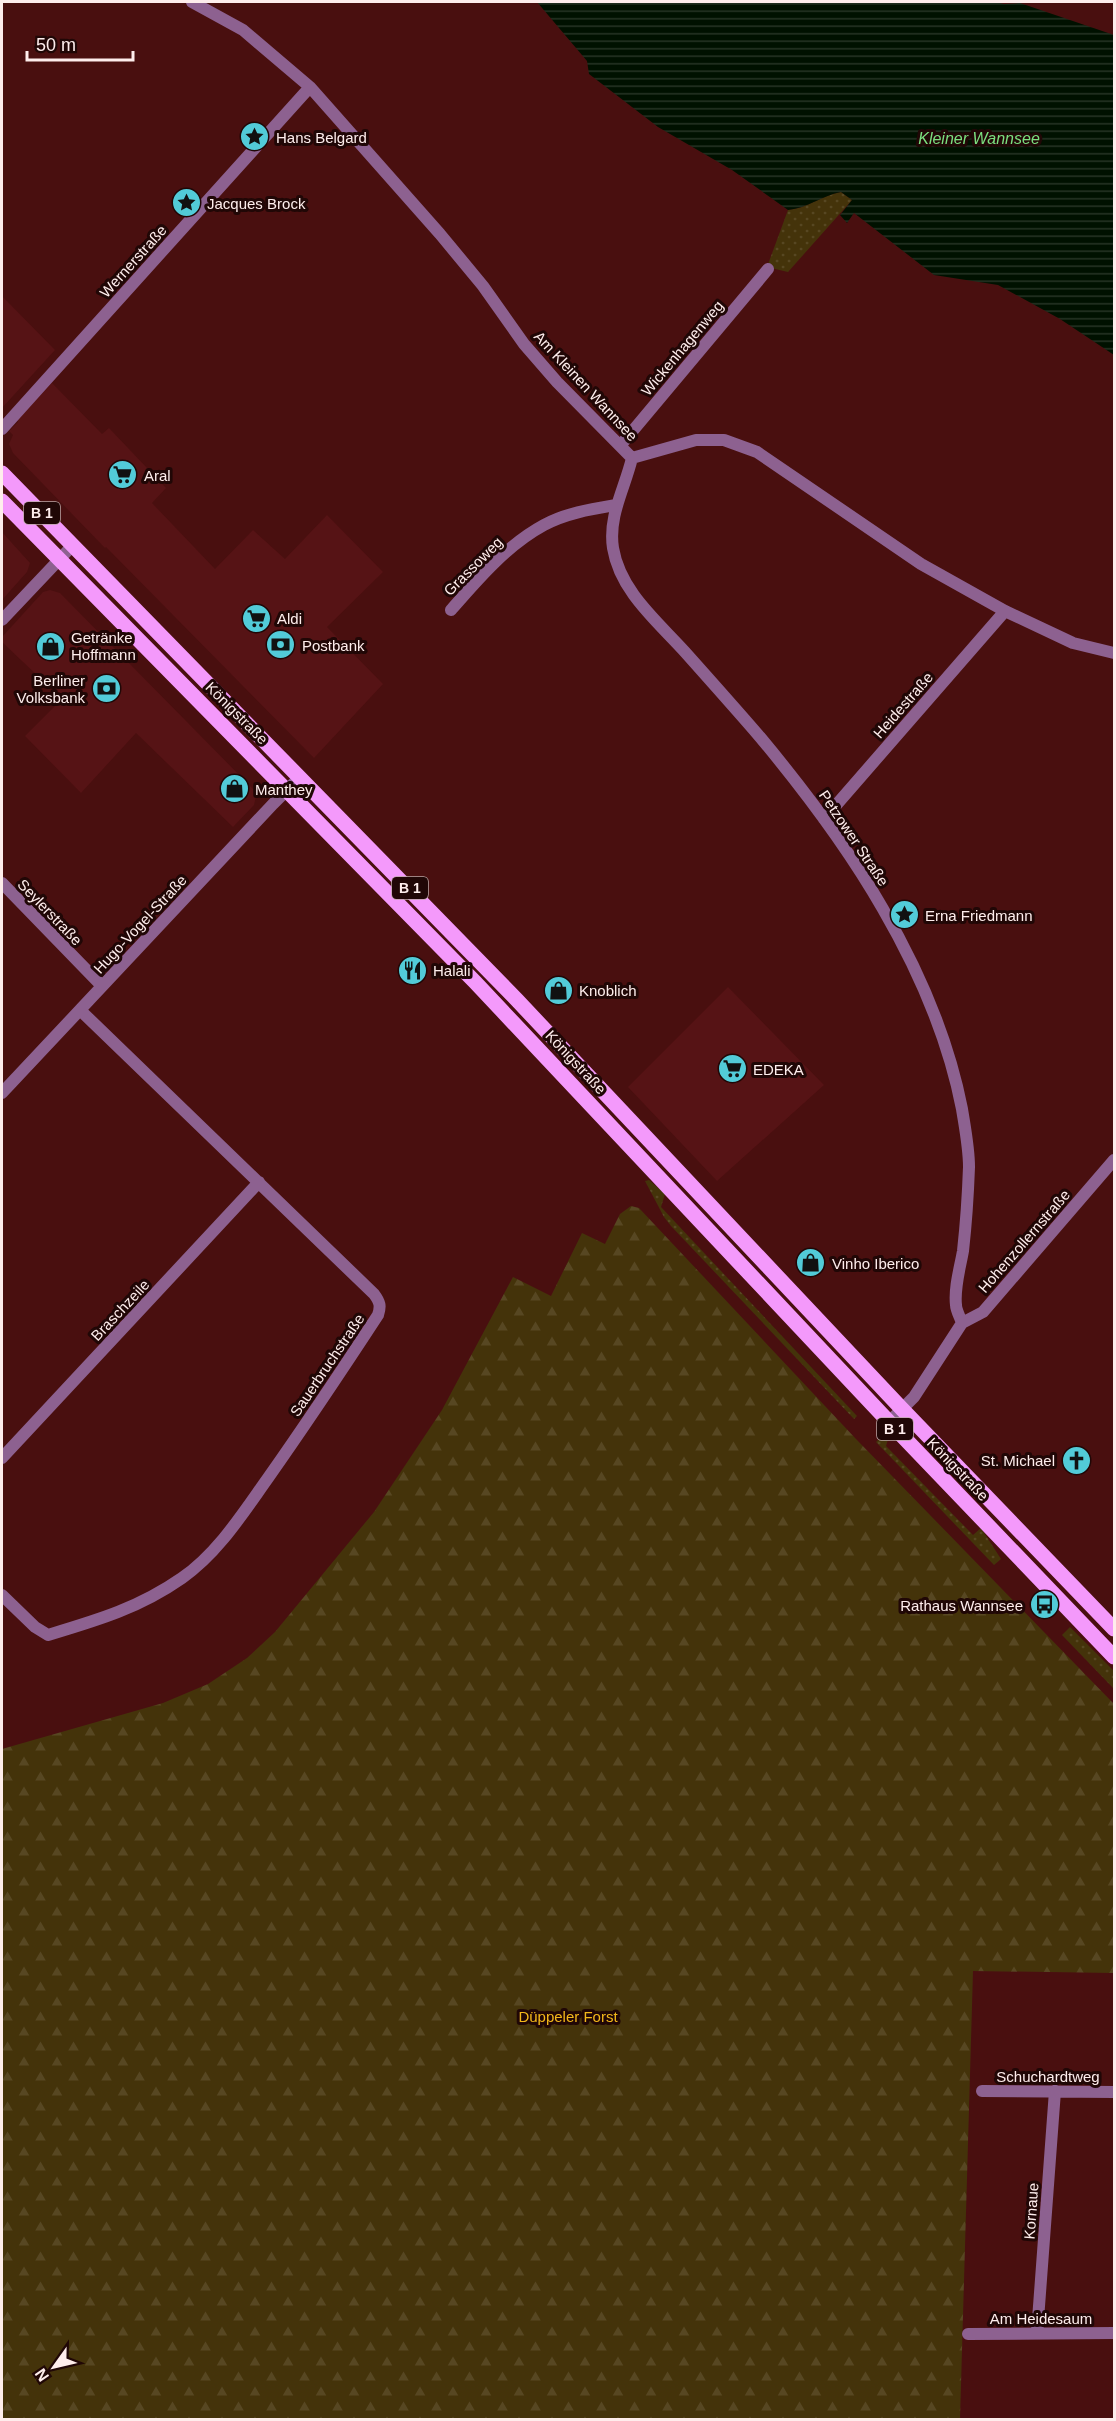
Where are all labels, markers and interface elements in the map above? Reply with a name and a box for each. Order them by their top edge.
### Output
scale bar [27,24,134,62]
text: 50 m [36,35,76,55]
place icon: Hans Belgard [239,121,271,153]
place label: Hans Belgard [276,129,367,146]
water label: Kleiner Wannsee [918,130,1040,147]
place icon: Jacques Brock [170,187,202,219]
place label: Jacques Brock [207,195,306,212]
street label: Wernerstraße [96,221,170,301]
street label: Wickenhagenweg [637,297,727,399]
street label: Am Kleinen Wannsee [531,328,641,444]
supermarket icon: Aral [107,459,139,491]
place label: Aral [144,467,171,484]
road number: B 1 [24,502,60,524]
street label: Grassoweg [440,533,506,599]
supermarket icon: Aldi [240,602,272,634]
place label: Aldi [277,610,302,627]
place label: Getränke Hoffmann [71,629,136,663]
bank icon: Postbank [265,629,297,661]
shop icon: Getränke Hoffmann [34,630,66,662]
place label: Postbank [302,637,365,654]
street label: Heidestraße [870,669,936,741]
place label: Berliner Volksbank [17,672,85,706]
bank icon: Berliner Volksbank [90,673,122,705]
street label: Königstraße [202,678,272,748]
shop icon: Manthey [218,773,250,805]
place label: Manthey [255,781,313,798]
street label: Petzower Straße [816,787,892,889]
street label: Hugo-Vogel-Straße [90,871,190,977]
street label: Seylerstraße [14,876,86,948]
road number: B 1 [392,877,428,899]
place icon: Erna Friedmann [888,899,920,931]
place label: Erna Friedmann [925,907,1033,924]
restaurant icon: Halali [396,954,428,986]
place label: Halali [433,962,471,979]
shop icon: Knoblich [542,974,574,1006]
place label: Knoblich [579,982,637,999]
street label: Königstraße [542,1027,610,1097]
supermarket icon: EDEKA [716,1053,748,1085]
place label: EDEKA [753,1061,804,1078]
street label: Hohenzollernstraße [975,1186,1073,1296]
shop icon: Vinho Iberico [795,1247,827,1279]
place label: Vinho Iberico [832,1255,919,1272]
street label: Braschzeile [87,1276,153,1344]
street label: Sauerbruchstraße [286,1310,368,1420]
road number: B 1 [877,1418,913,1440]
street label: Königstraße [924,1434,992,1504]
church icon: St. Michael [1060,1444,1092,1476]
place label: St. Michael [981,1452,1055,1469]
bus stop icon: Rathaus Wannsee [1028,1589,1060,1621]
place label: Rathaus Wannsee [900,1597,1023,1614]
park label: Düppeler Forst [518,2008,618,2025]
street label: Schuchardtweg [996,2068,1100,2085]
street label: Kornaue [1021,2182,1041,2240]
street label: Am Heidesaum [990,2310,1092,2327]
north arrow [24,2337,84,2397]
text: N [32,2366,52,2385]

